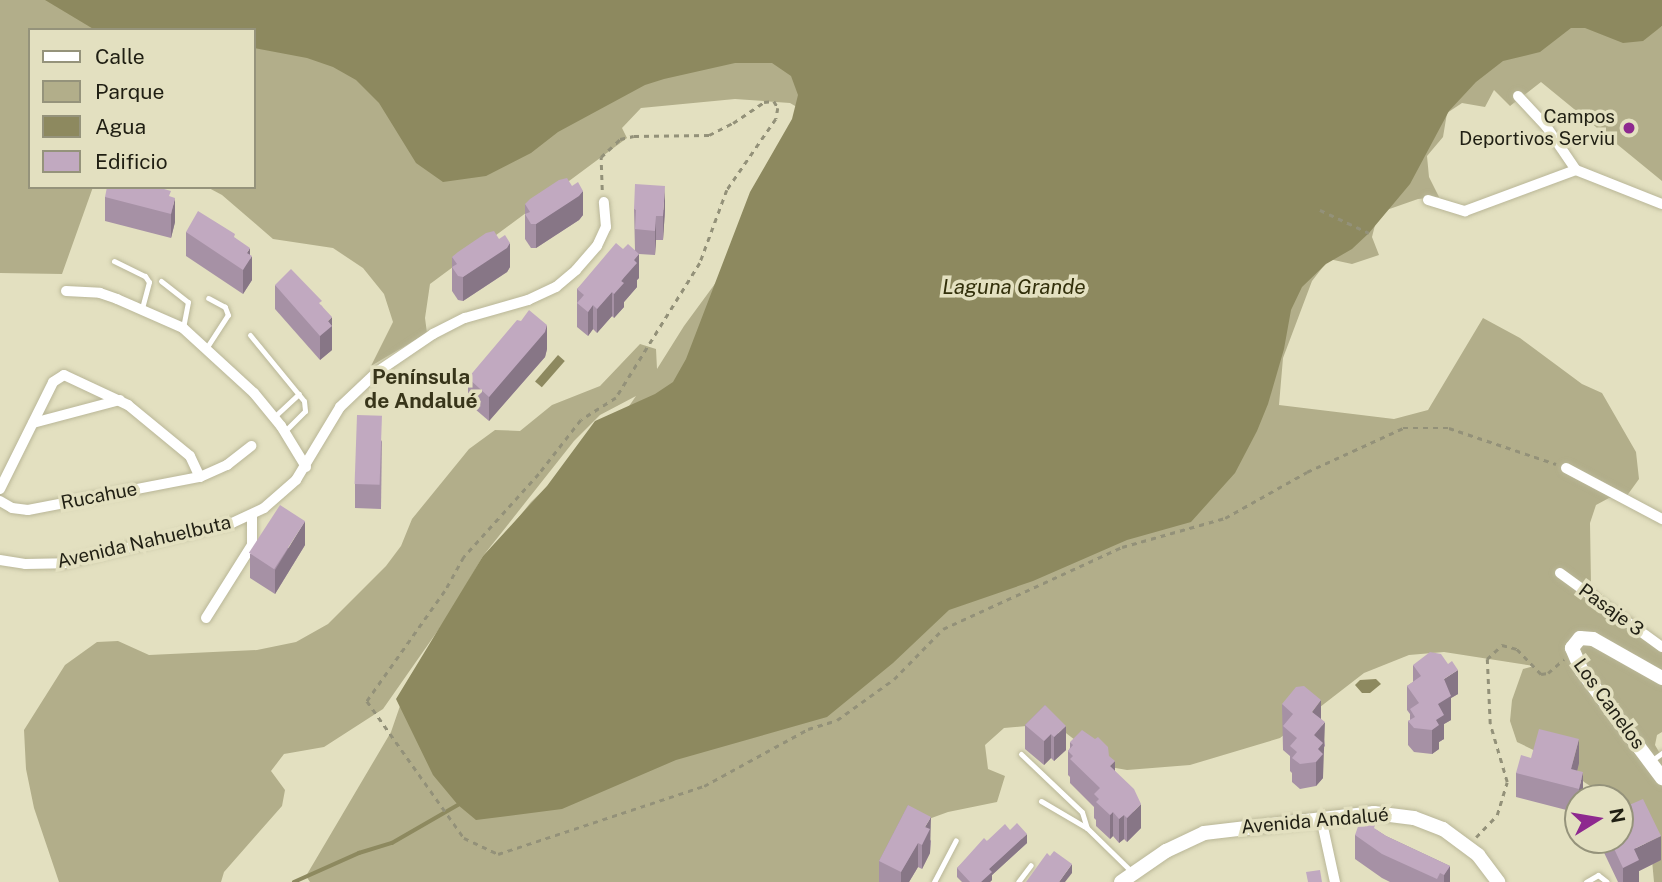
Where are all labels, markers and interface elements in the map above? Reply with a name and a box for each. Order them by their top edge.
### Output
legend [28,28,256,189]
text: Calle [95,44,145,69]
text: Parque [95,79,164,104]
place label: Campos Deportivos Serviu [1459,106,1615,150]
text: Agua [95,114,146,139]
marker: Campos Deportivos Serviu [1621,120,1637,136]
text: Edificio [95,149,168,174]
water label: Laguna Grande [942,274,1086,300]
district label: Península de Andalué [364,364,478,414]
street label: Rucahue [59,477,139,515]
street label: Avenida Nahuelbuta [55,511,233,573]
street label: Pasaje 3 [1574,579,1648,641]
street label: Los Canelos [1569,654,1649,754]
north arrow [1564,784,1634,854]
street label: Avenida Andalué [1240,803,1390,839]
text: N [1605,806,1630,825]

